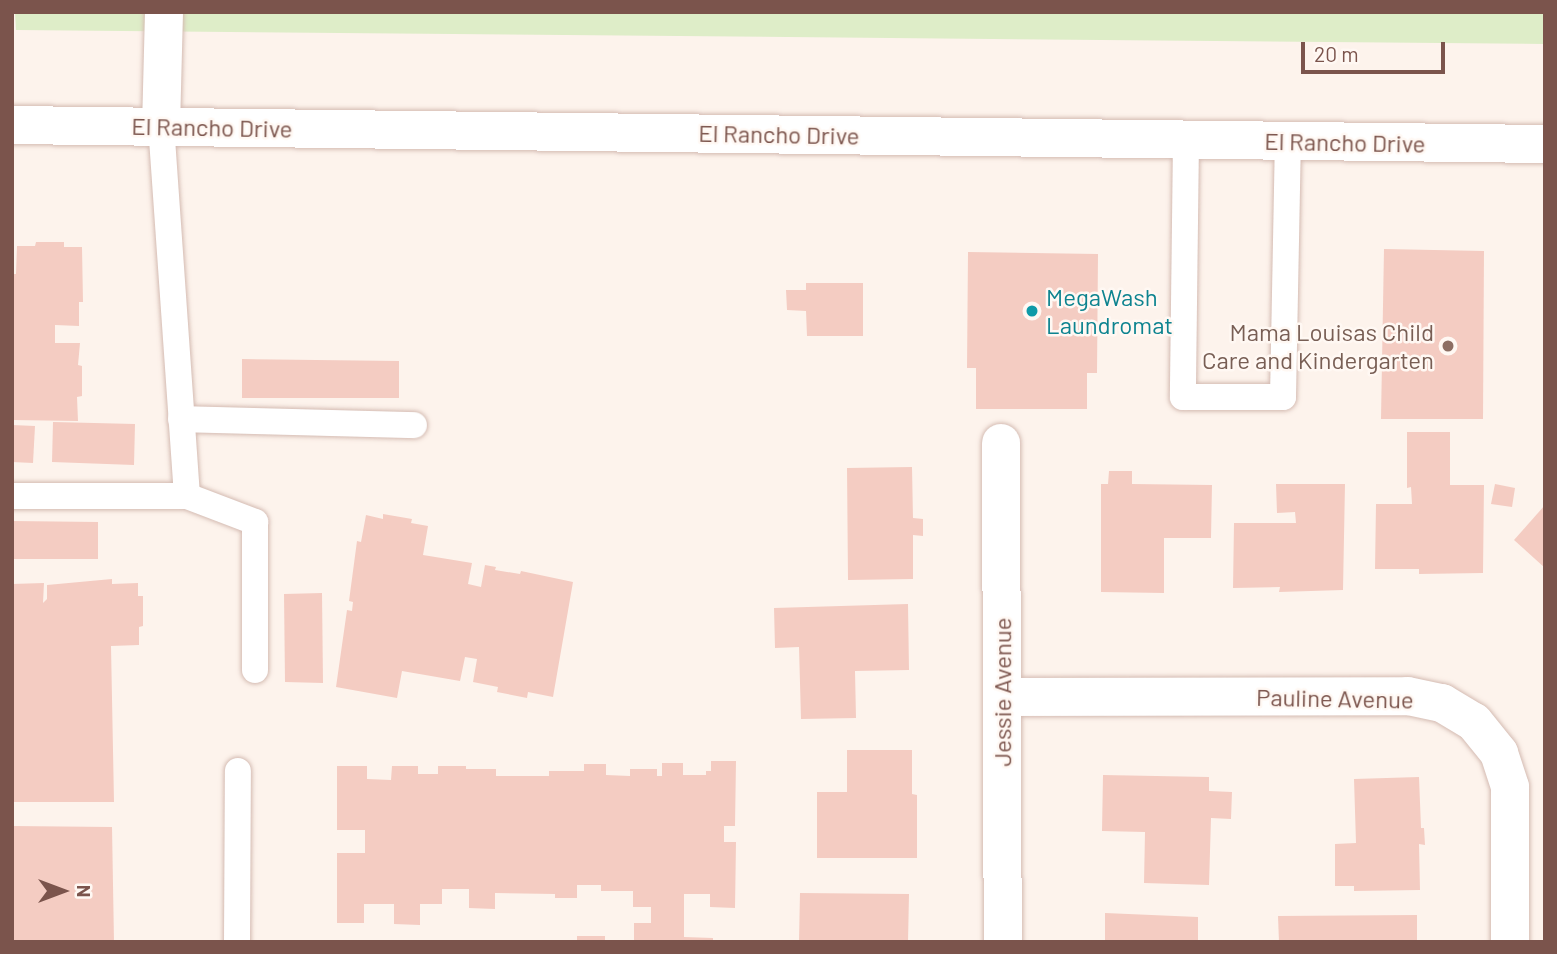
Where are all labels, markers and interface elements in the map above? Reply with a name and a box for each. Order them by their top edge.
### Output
scale bar [1305,28,1448,72]
text: 20 m [1314,41,1359,66]
street label: El Rancho Drive [131,111,293,143]
street label: El Rancho Drive [698,118,860,150]
street label: El Rancho Drive [1264,126,1426,158]
place label: MegaWash Laundromat [1046,283,1173,339]
marker: MegaWash Laundromat [1024,303,1040,319]
place label: Mama Louisas Child Care and Kindergarten [1202,318,1434,374]
marker: Mama Louisas Child Care and Kindergarten [1440,338,1456,354]
street label: Jessie Avenue [988,617,1016,767]
street label: Pauline Avenue [1256,682,1414,714]
north arrow [28,856,98,926]
text: N [73,885,96,897]

